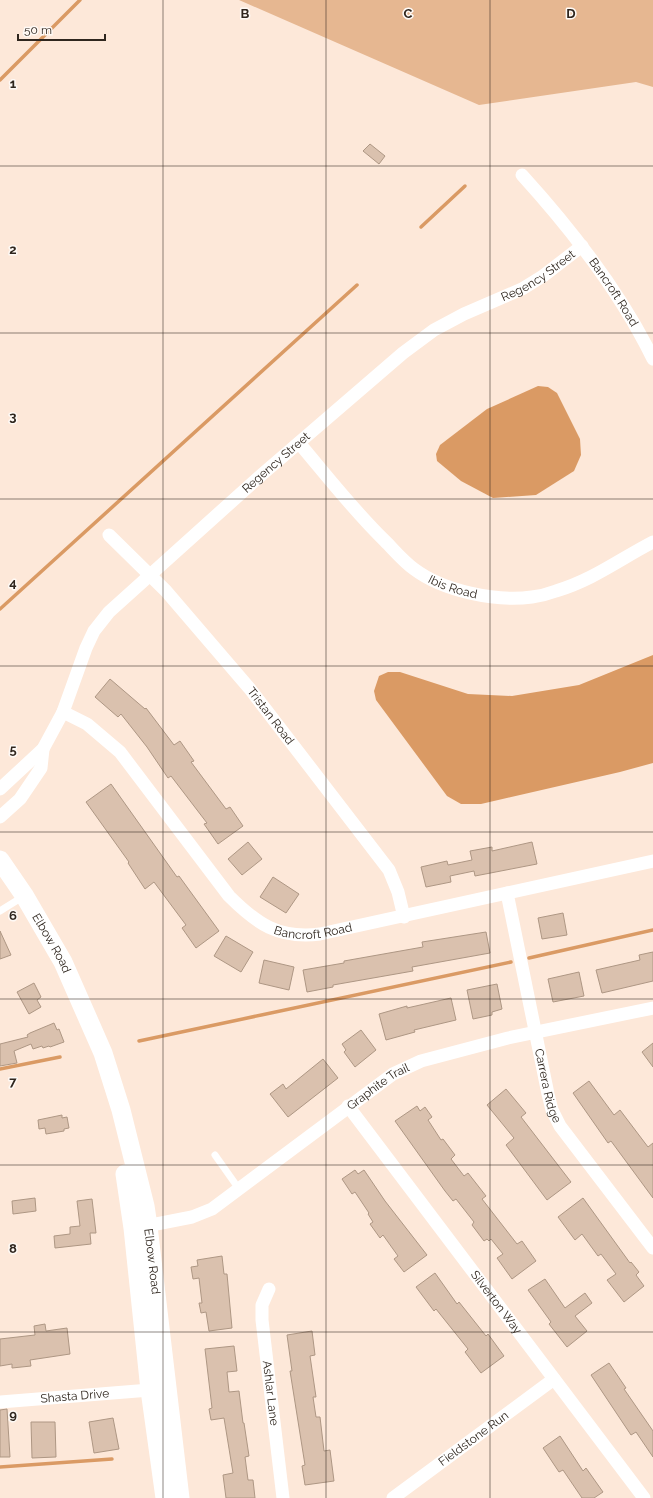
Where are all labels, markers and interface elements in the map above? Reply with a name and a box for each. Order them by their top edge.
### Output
text: B [241,6,250,21]
text: C [404,6,413,21]
text: D [566,6,576,21]
scale bar [18,16,105,42]
text: 50 m [24,23,52,37]
text: 1 [10,76,17,91]
text: 2 [9,242,17,257]
street label: Regency Street [499,247,578,304]
street label: Bancroft Road [586,255,641,329]
text: 3 [9,409,17,424]
street label: Regency Street [239,429,313,496]
street label: Ibis Road [426,572,478,601]
text: 4 [9,575,17,590]
street label: Tristan Road [244,685,297,747]
text: 5 [9,742,17,757]
text: 6 [9,908,17,923]
street label: Elbow Road [29,911,74,975]
street label: Bancroft Road [272,920,353,942]
street label: Carrera Ridge [532,1047,564,1125]
street label: Graphite Trail [344,1060,412,1113]
text: 7 [9,1074,17,1089]
street label: Elbow Road [141,1228,163,1295]
text: 8 [9,1241,17,1256]
street label: Silverton Way [468,1268,525,1337]
street label: Ashlar Lane [260,1360,281,1426]
street label: Shasta Drive [40,1386,110,1406]
text: 9 [9,1407,17,1422]
street label: Fieldstone Run [436,1408,511,1469]

